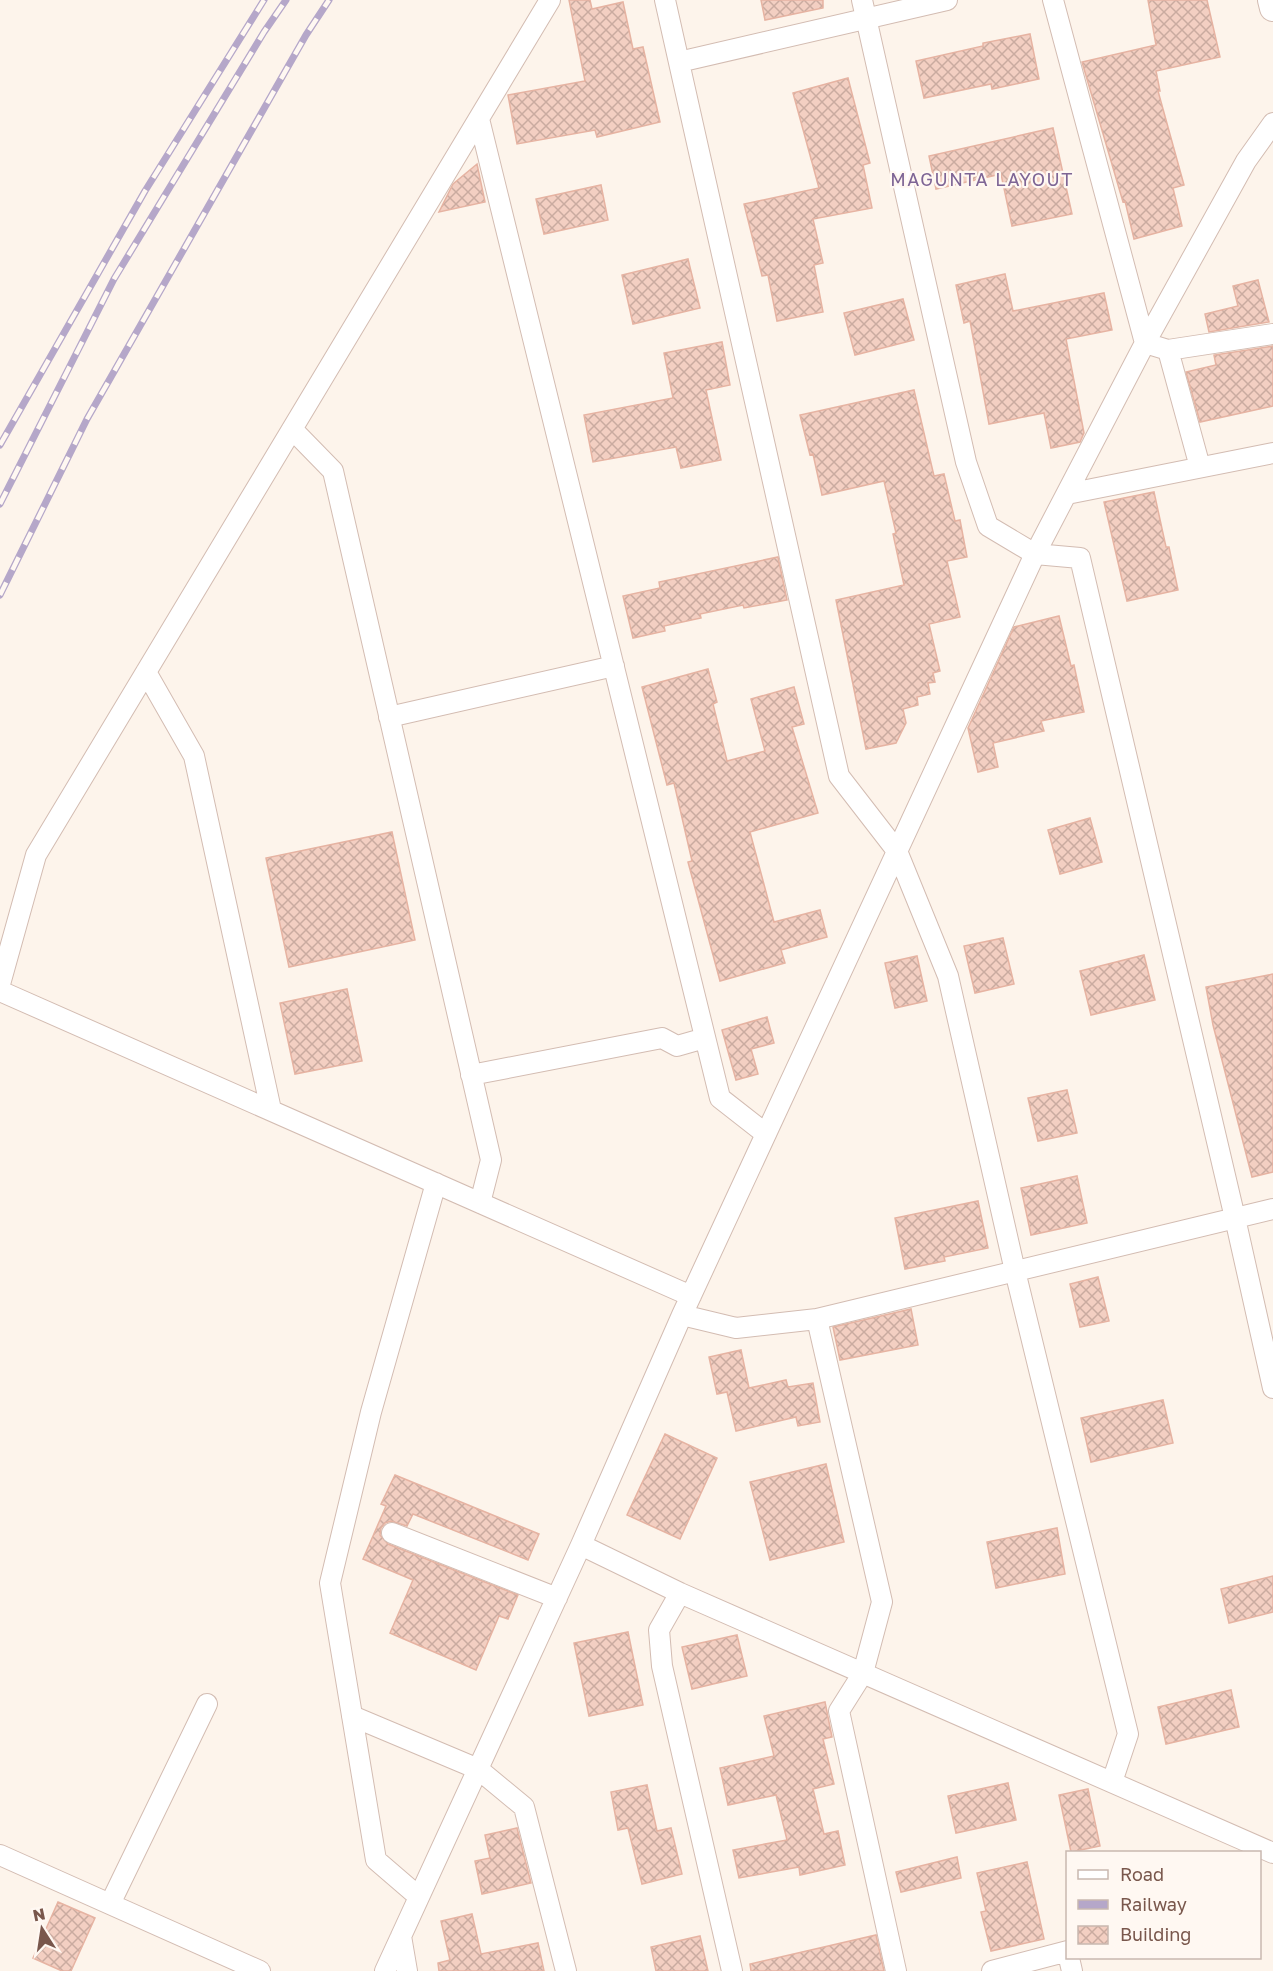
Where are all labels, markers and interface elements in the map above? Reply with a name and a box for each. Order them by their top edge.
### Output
district label: MAGUNTA LAYOUT [890,168,1074,190]
legend [1066,1851,1261,1959]
text: Road [1120,1863,1164,1885]
text: Railway [1120,1893,1187,1915]
north arrow [12,1899,72,1959]
text: N [31,1903,47,1925]
text: Building [1120,1923,1191,1945]

